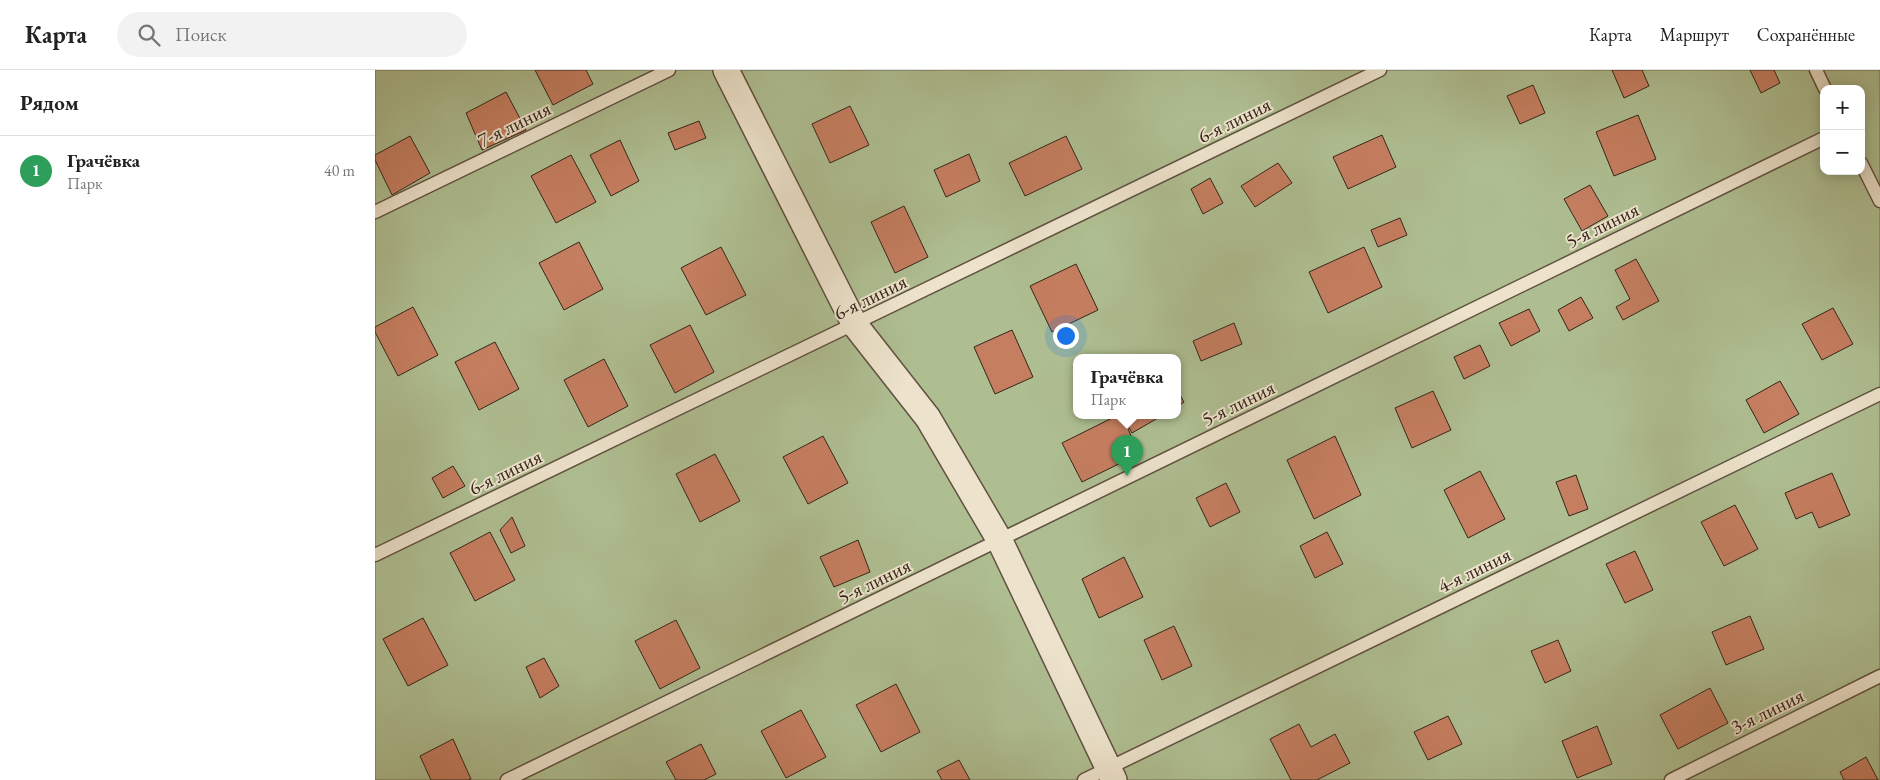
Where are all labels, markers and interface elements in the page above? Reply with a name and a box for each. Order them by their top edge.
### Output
search box [117,12,467,57]
text: Карта [25,19,87,50]
icon: search [135,21,163,49]
text: Поиск [175,22,227,47]
text: Карта [1589,23,1632,46]
text: Маршрут [1660,23,1729,46]
text: Сохранённые [1757,23,1855,46]
map controls [1820,85,1865,175]
button: + [1820,85,1865,130]
text: Рядом [20,89,79,116]
street label: 6-я линия [1193,91,1275,149]
street label: 7-я линия [473,95,555,153]
button: − [1820,130,1865,175]
text: Грачёвка [67,148,140,173]
text: 1 [32,160,40,181]
text: 40 m [324,160,355,181]
text: Парк [67,173,103,194]
street label: 5-я линия [1561,196,1643,254]
street label: 6-я линия [829,268,911,326]
your location [1053,323,1079,349]
popup [1073,354,1181,419]
text: Грачёвка [1090,364,1164,389]
street label: 5-я линия [1197,374,1279,432]
text: Парк [1090,389,1126,410]
pin: 1 [1111,435,1143,476]
street label: 6-я линия [464,443,546,501]
street label: 4-я линия [1433,541,1515,599]
street label: 5-я линия [833,552,915,610]
street label: 3-я линия [1726,682,1808,740]

